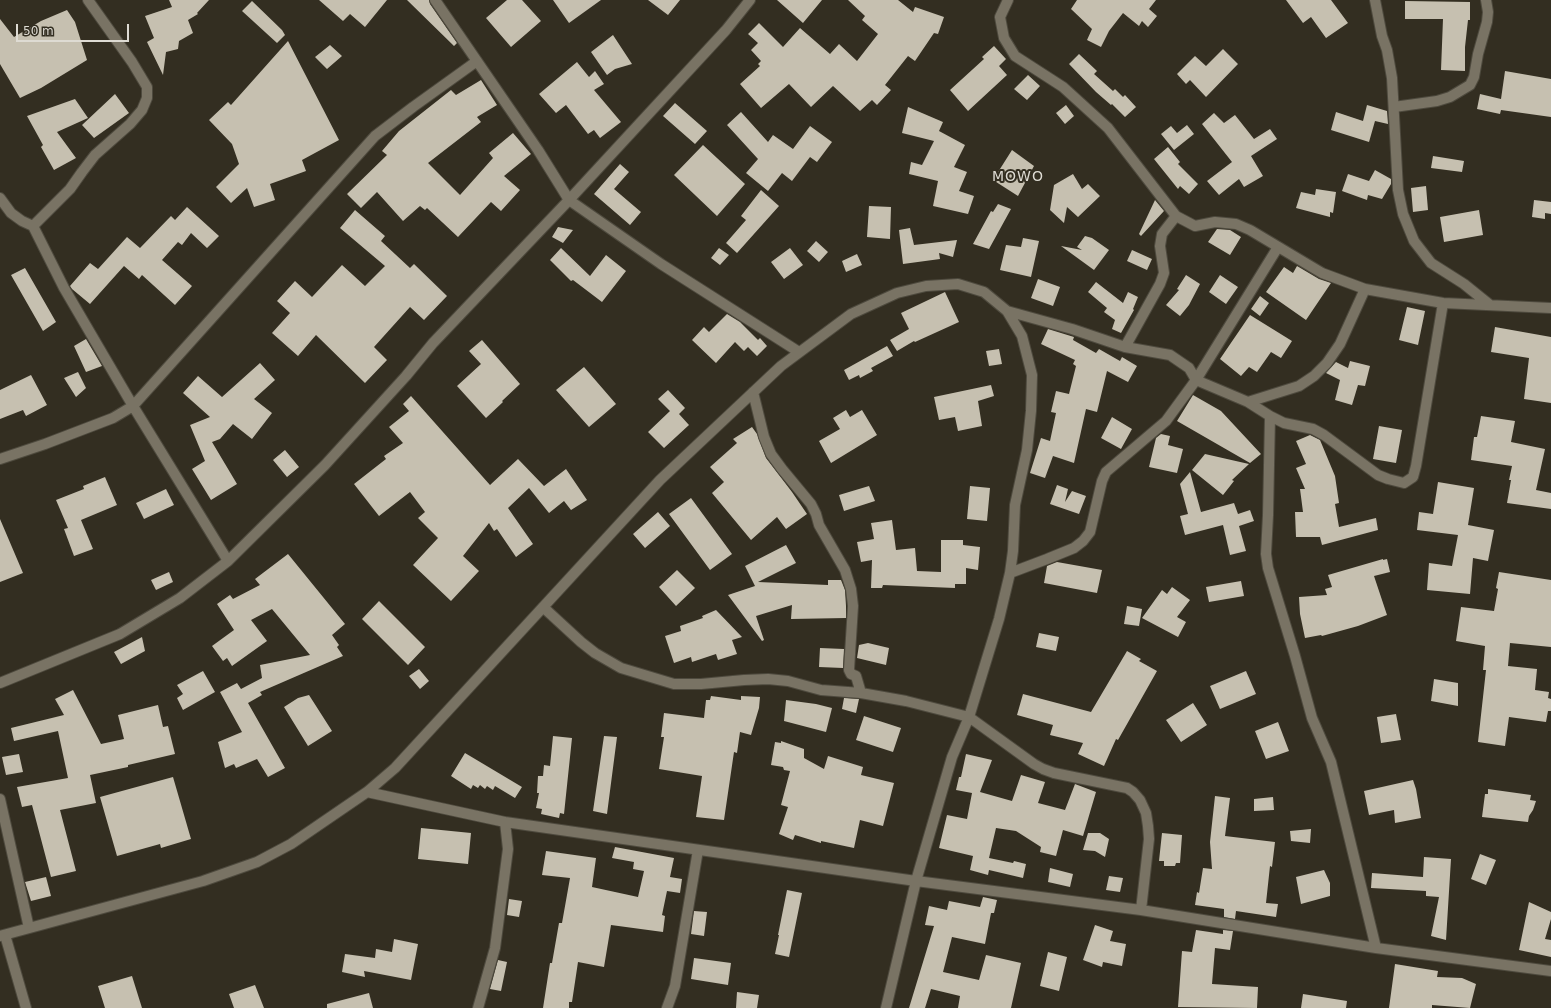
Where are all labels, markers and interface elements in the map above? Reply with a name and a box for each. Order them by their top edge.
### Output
scale bar [18,16,131,42]
text: 50 m [23,24,54,38]
district label: MOWO [992,169,1044,185]

